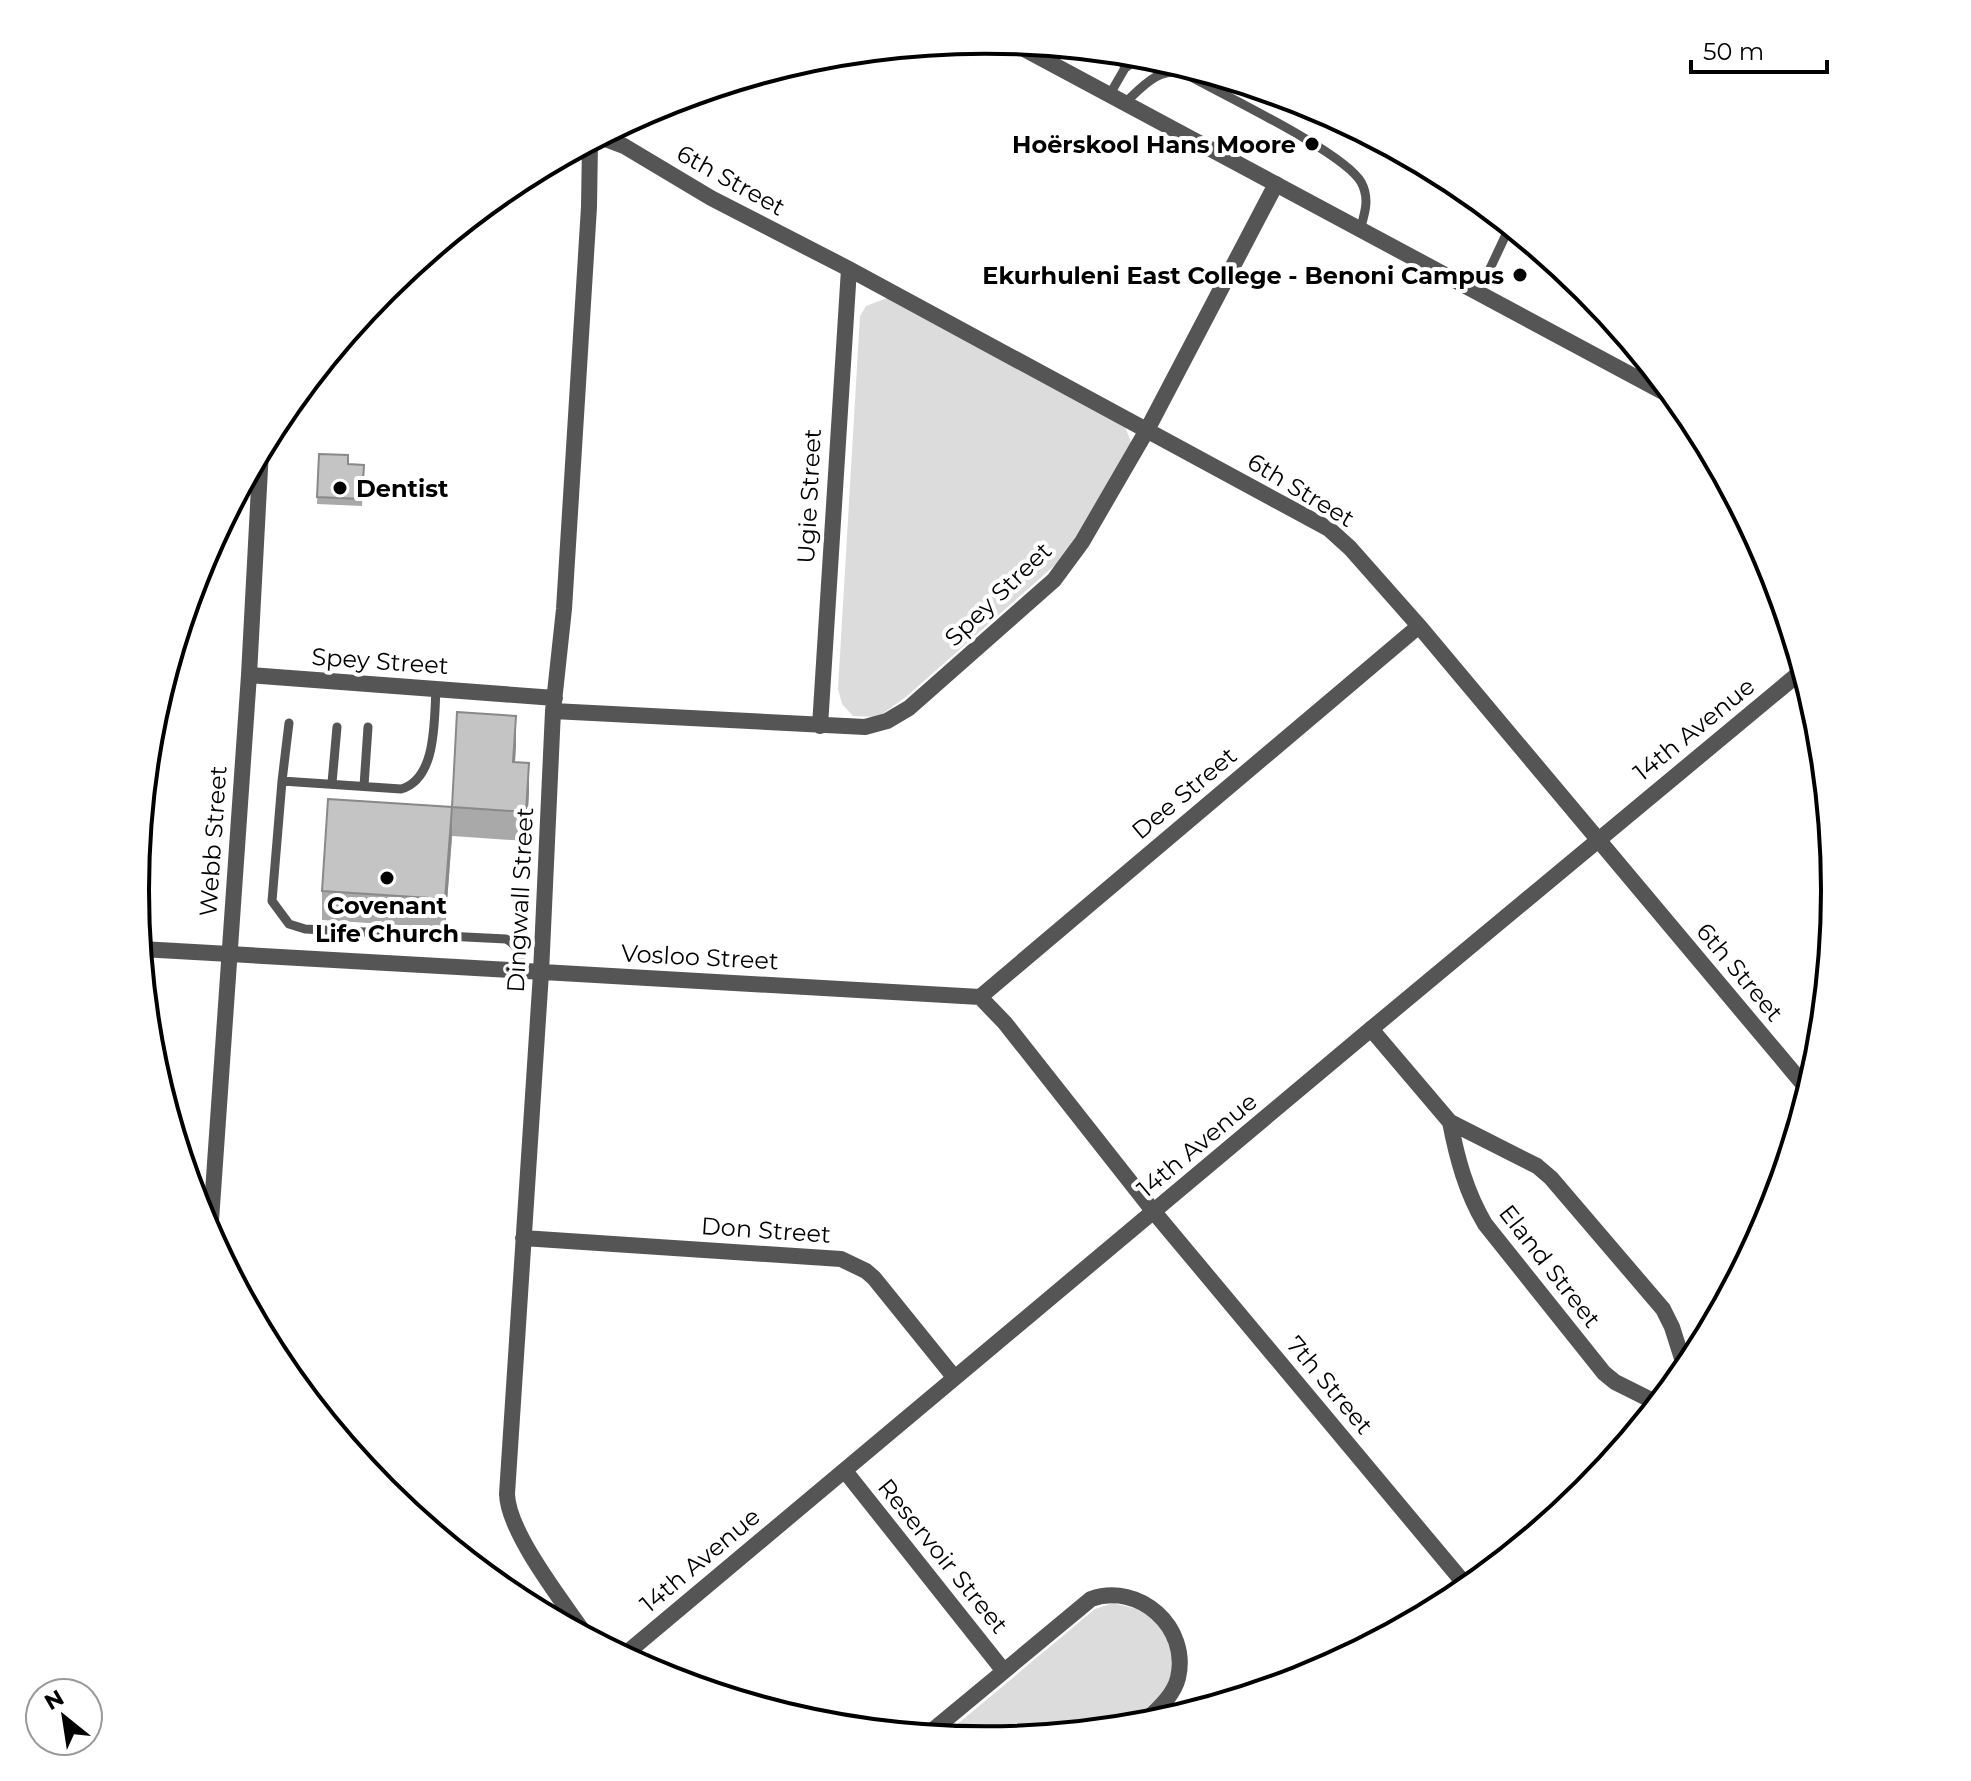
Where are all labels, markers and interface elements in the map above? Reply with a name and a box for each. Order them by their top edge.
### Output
scale bar [1691,24,1827,74]
text: 50 m [1703,37,1764,66]
place label: Hoërskool Hans Moore [1012,130,1296,159]
marker: Hoërskool Hans Moore [1303,135,1321,153]
street label: 6th Street [672,138,790,222]
place label: Ekurhuleni East College - Benoni Campus [982,261,1504,290]
marker: Ekurhuleni East College - Benoni Campus [1511,266,1529,284]
street label: Ugie Street [791,427,827,564]
street label: 6th Street [1242,447,1360,533]
place label: Dentist [356,474,449,503]
marker: Dentist [331,479,349,497]
street label: Spey Street [939,536,1058,652]
street label: Spey Street [311,642,450,680]
street label: 14th Avenue [1628,671,1760,787]
street label: Dee Street [1126,741,1242,845]
street label: Webb Street [193,764,233,917]
street label: Dingwall Street [501,806,539,993]
marker: Covenant Life Church [378,869,396,887]
place label: Covenant Life Church [315,891,459,948]
street label: 6th Street [1691,917,1790,1027]
street label: Vosloo Street [621,938,780,976]
street label: 14th Avenue [1131,1087,1263,1203]
street label: Eland Street [1493,1199,1607,1333]
street label: Don Street [700,1211,832,1249]
street label: 7th Street [1281,1330,1379,1440]
street label: Reservoir Street [872,1473,1014,1639]
street label: 14th Avenue [634,1502,766,1618]
north arrow [24,1677,104,1757]
text: N [40,1684,69,1716]

